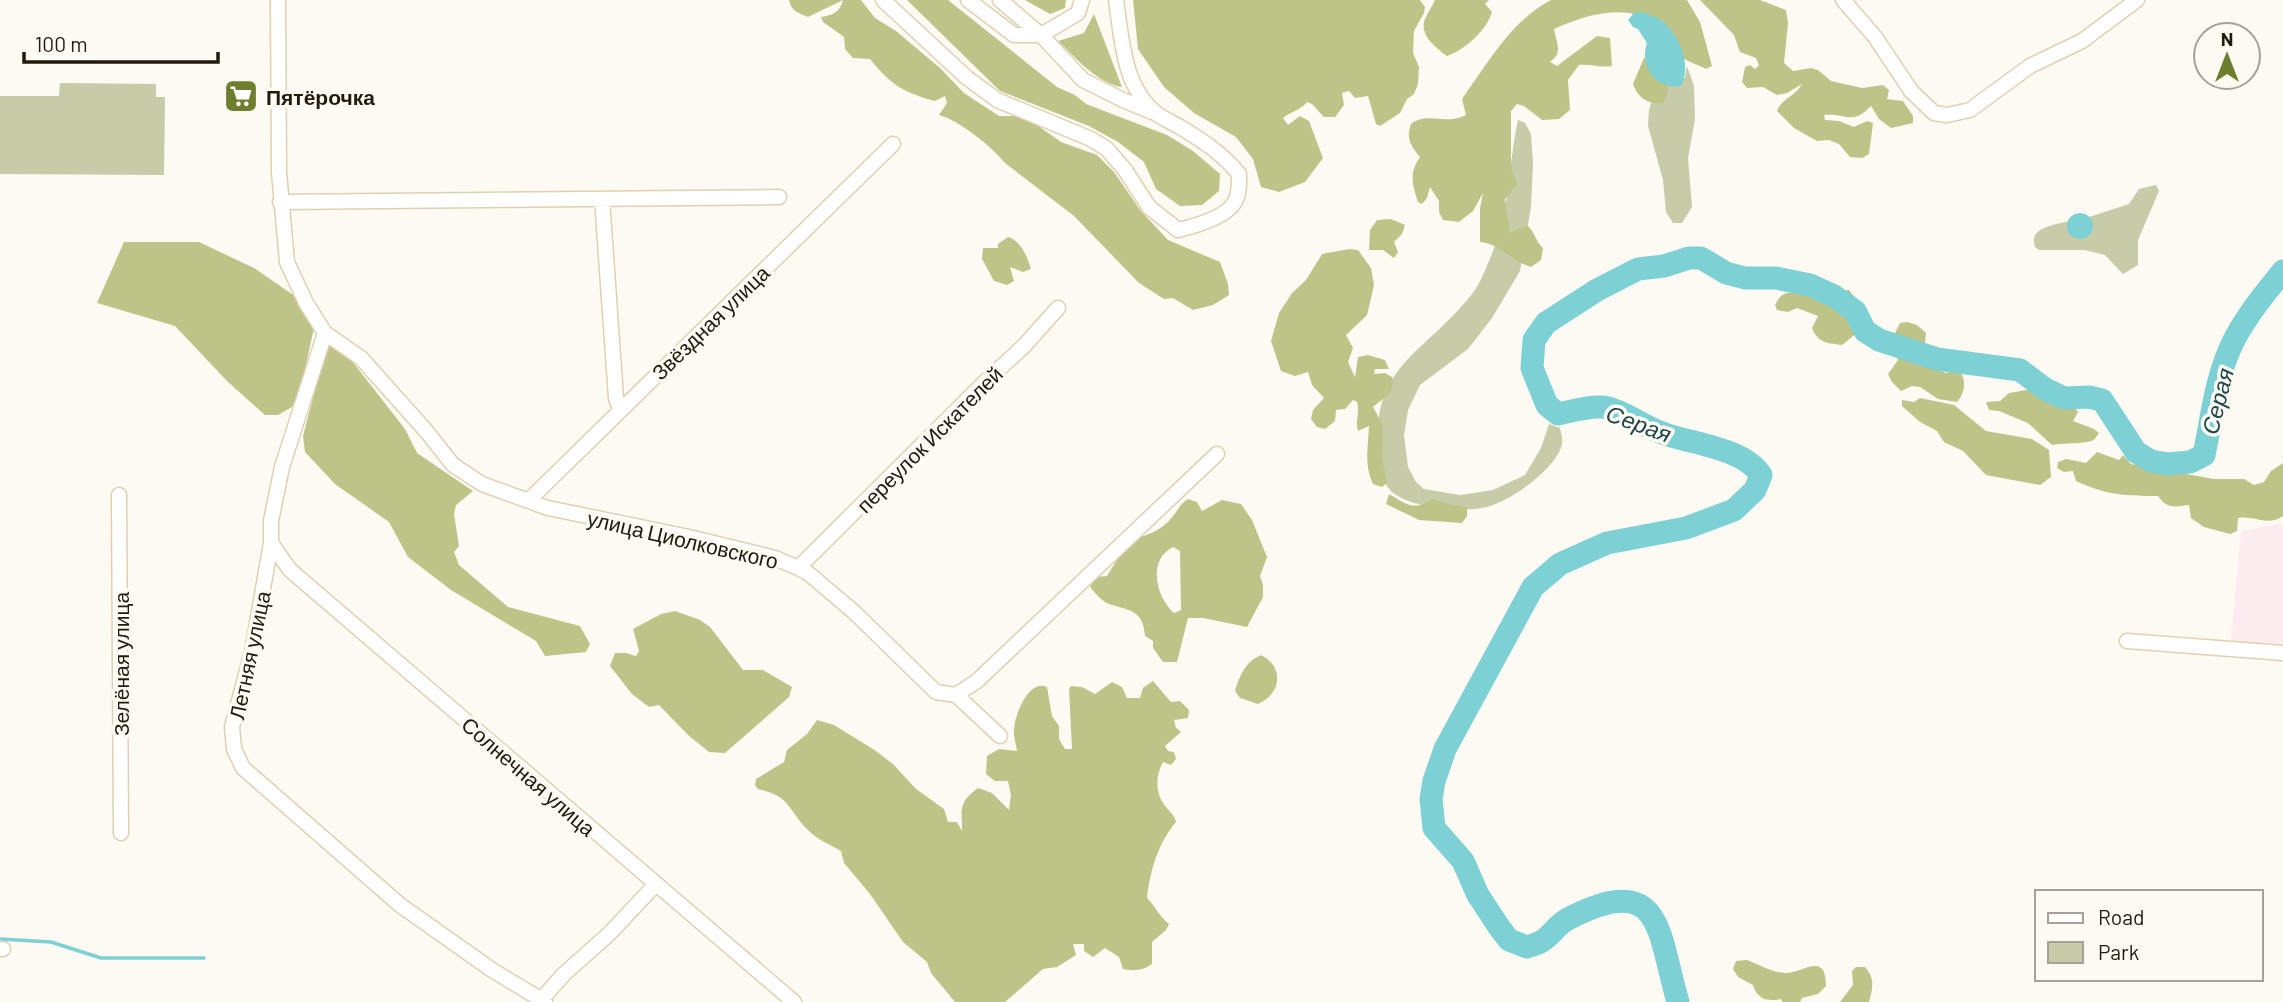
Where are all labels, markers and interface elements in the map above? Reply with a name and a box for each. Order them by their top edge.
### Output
scale bar [24,21,219,65]
north arrow [2192,21,2262,91]
text: N [2221,27,2233,50]
text: 100 m [35,31,88,56]
supermarket icon: Пятёрочка [222,77,260,115]
place label: Пятёрочка [266,84,375,109]
street label: Звёздная улица [646,259,774,384]
street label: переулок Искателей [851,361,1007,517]
water label: Серая [2195,365,2239,437]
water label: Серая [1603,398,1675,448]
street label: улица Циолковского [585,505,781,573]
street label: Летняя улица [223,588,275,721]
street label: Зелёная улица [108,592,133,736]
street label: Солнечная улица [457,711,601,841]
legend [2035,890,2262,981]
text: Road [2098,904,2144,929]
text: Park [2098,939,2139,964]

